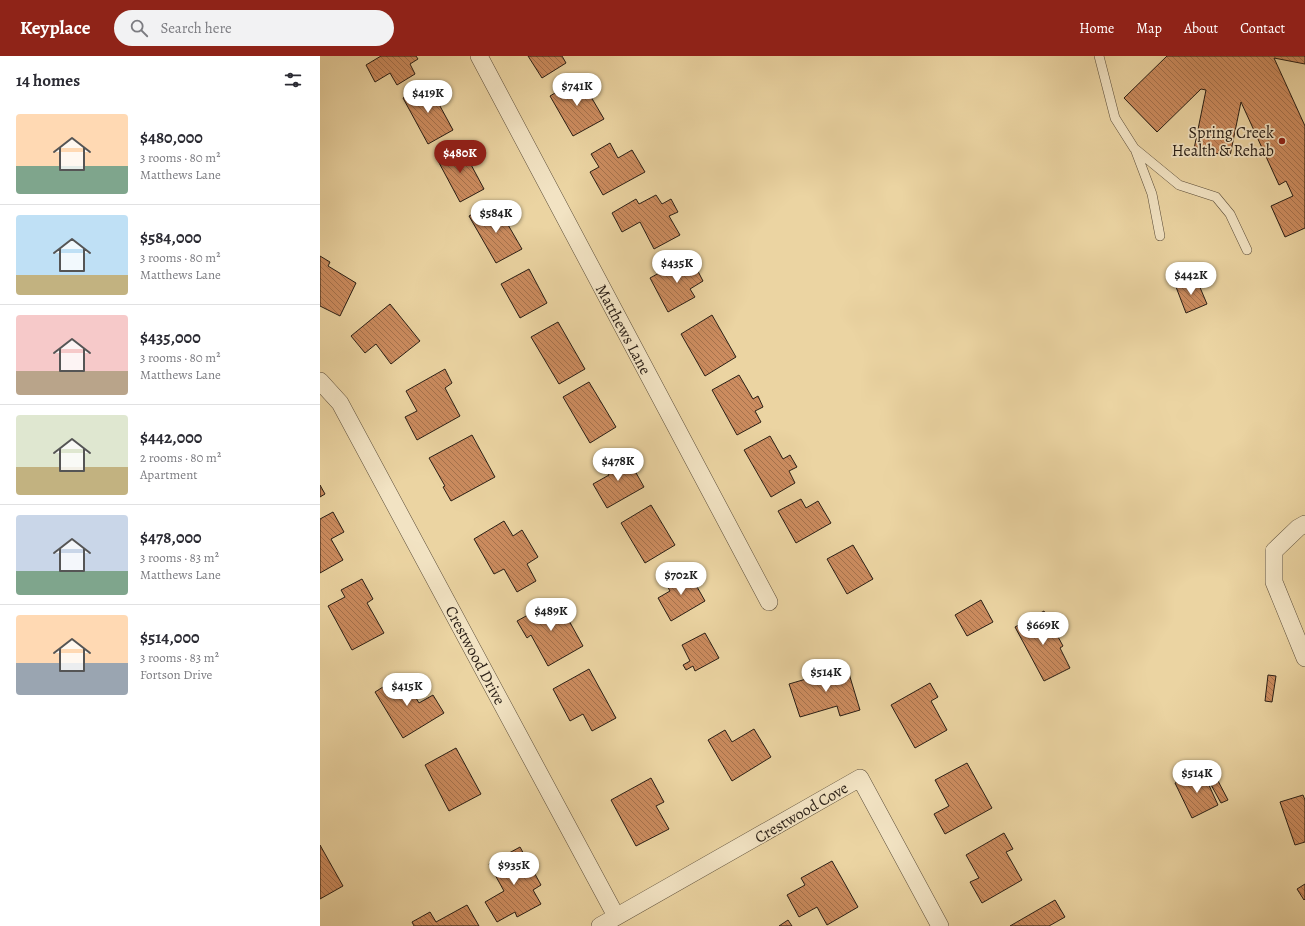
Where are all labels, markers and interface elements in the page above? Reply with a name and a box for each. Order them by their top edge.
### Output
search box [114,10,394,46]
text: Keyplace [20,15,90,41]
icon: search [128,17,150,39]
text: Search here [160,18,232,38]
text: Home [1079,19,1114,38]
text: Map [1136,19,1162,38]
text: About [1184,19,1218,38]
text: Contact [1240,19,1285,38]
text: 14 homes [16,69,80,92]
icon: filters [282,69,304,91]
pin: $741K [549,73,605,107]
text: $741K [562,77,592,94]
pin: $419K [400,80,456,114]
text: $419K [412,84,444,101]
place label: Spring Creek Health & Rehab [1172,122,1274,162]
text: $480,000 [140,126,203,149]
icon: home [48,130,96,178]
marker: Spring Creek Health & Rehab [1277,136,1287,146]
pin: $480K [432,140,488,174]
text: $480K [443,144,477,161]
text: 3 rooms · 80 m² [140,149,220,166]
text: Matthews Lane [140,166,221,183]
pin: $584K [468,200,524,234]
text: $584K [480,204,512,221]
text: $584,000 [140,226,202,249]
icon: home [48,231,96,279]
text: 3 rooms · 80 m² [140,249,220,266]
pin: $435K [649,250,705,284]
text: $435K [661,254,693,271]
pin: $442K [1163,262,1219,296]
text: Matthews Lane [140,266,221,283]
text: $442K [1174,266,1208,283]
street label: Matthews Lane [590,280,656,379]
text: $435,000 [140,326,201,349]
icon: home [48,331,96,379]
text: 3 rooms · 80 m² [140,349,220,366]
text: Matthews Lane [140,366,221,383]
text: $442,000 [140,426,202,449]
icon: home [48,431,96,479]
pin: $478K [590,448,646,482]
text: 2 rooms · 80 m² [140,449,221,466]
text: $478K [602,452,634,469]
text: Apartment [140,466,198,483]
text: $478,000 [140,526,202,549]
icon: home [48,531,96,579]
text: 3 rooms · 83 m² [140,549,219,566]
pin: $702K [653,562,709,596]
text: Matthews Lane [140,566,221,583]
text: $702K [665,566,697,583]
pin: $489K [523,598,579,632]
street label: Crestwood Drive [440,602,510,709]
text: $489K [535,602,567,619]
pin: $669K [1015,612,1071,646]
text: $669K [1027,616,1059,633]
text: $514,000 [140,626,199,649]
icon: home [48,631,96,679]
text: 3 rooms · 83 m² [140,649,219,666]
pin: $514K [798,659,854,693]
text: $514K [811,663,841,680]
text: Fortson Drive [140,666,212,683]
pin: $415K [379,673,435,707]
text: $415K [392,677,422,694]
pin: $514K [1169,760,1225,794]
text: $514K [1182,764,1212,781]
street label: Crestwood Cove [751,777,852,849]
pin: $935K [486,852,542,886]
text: $935K [498,856,530,873]

